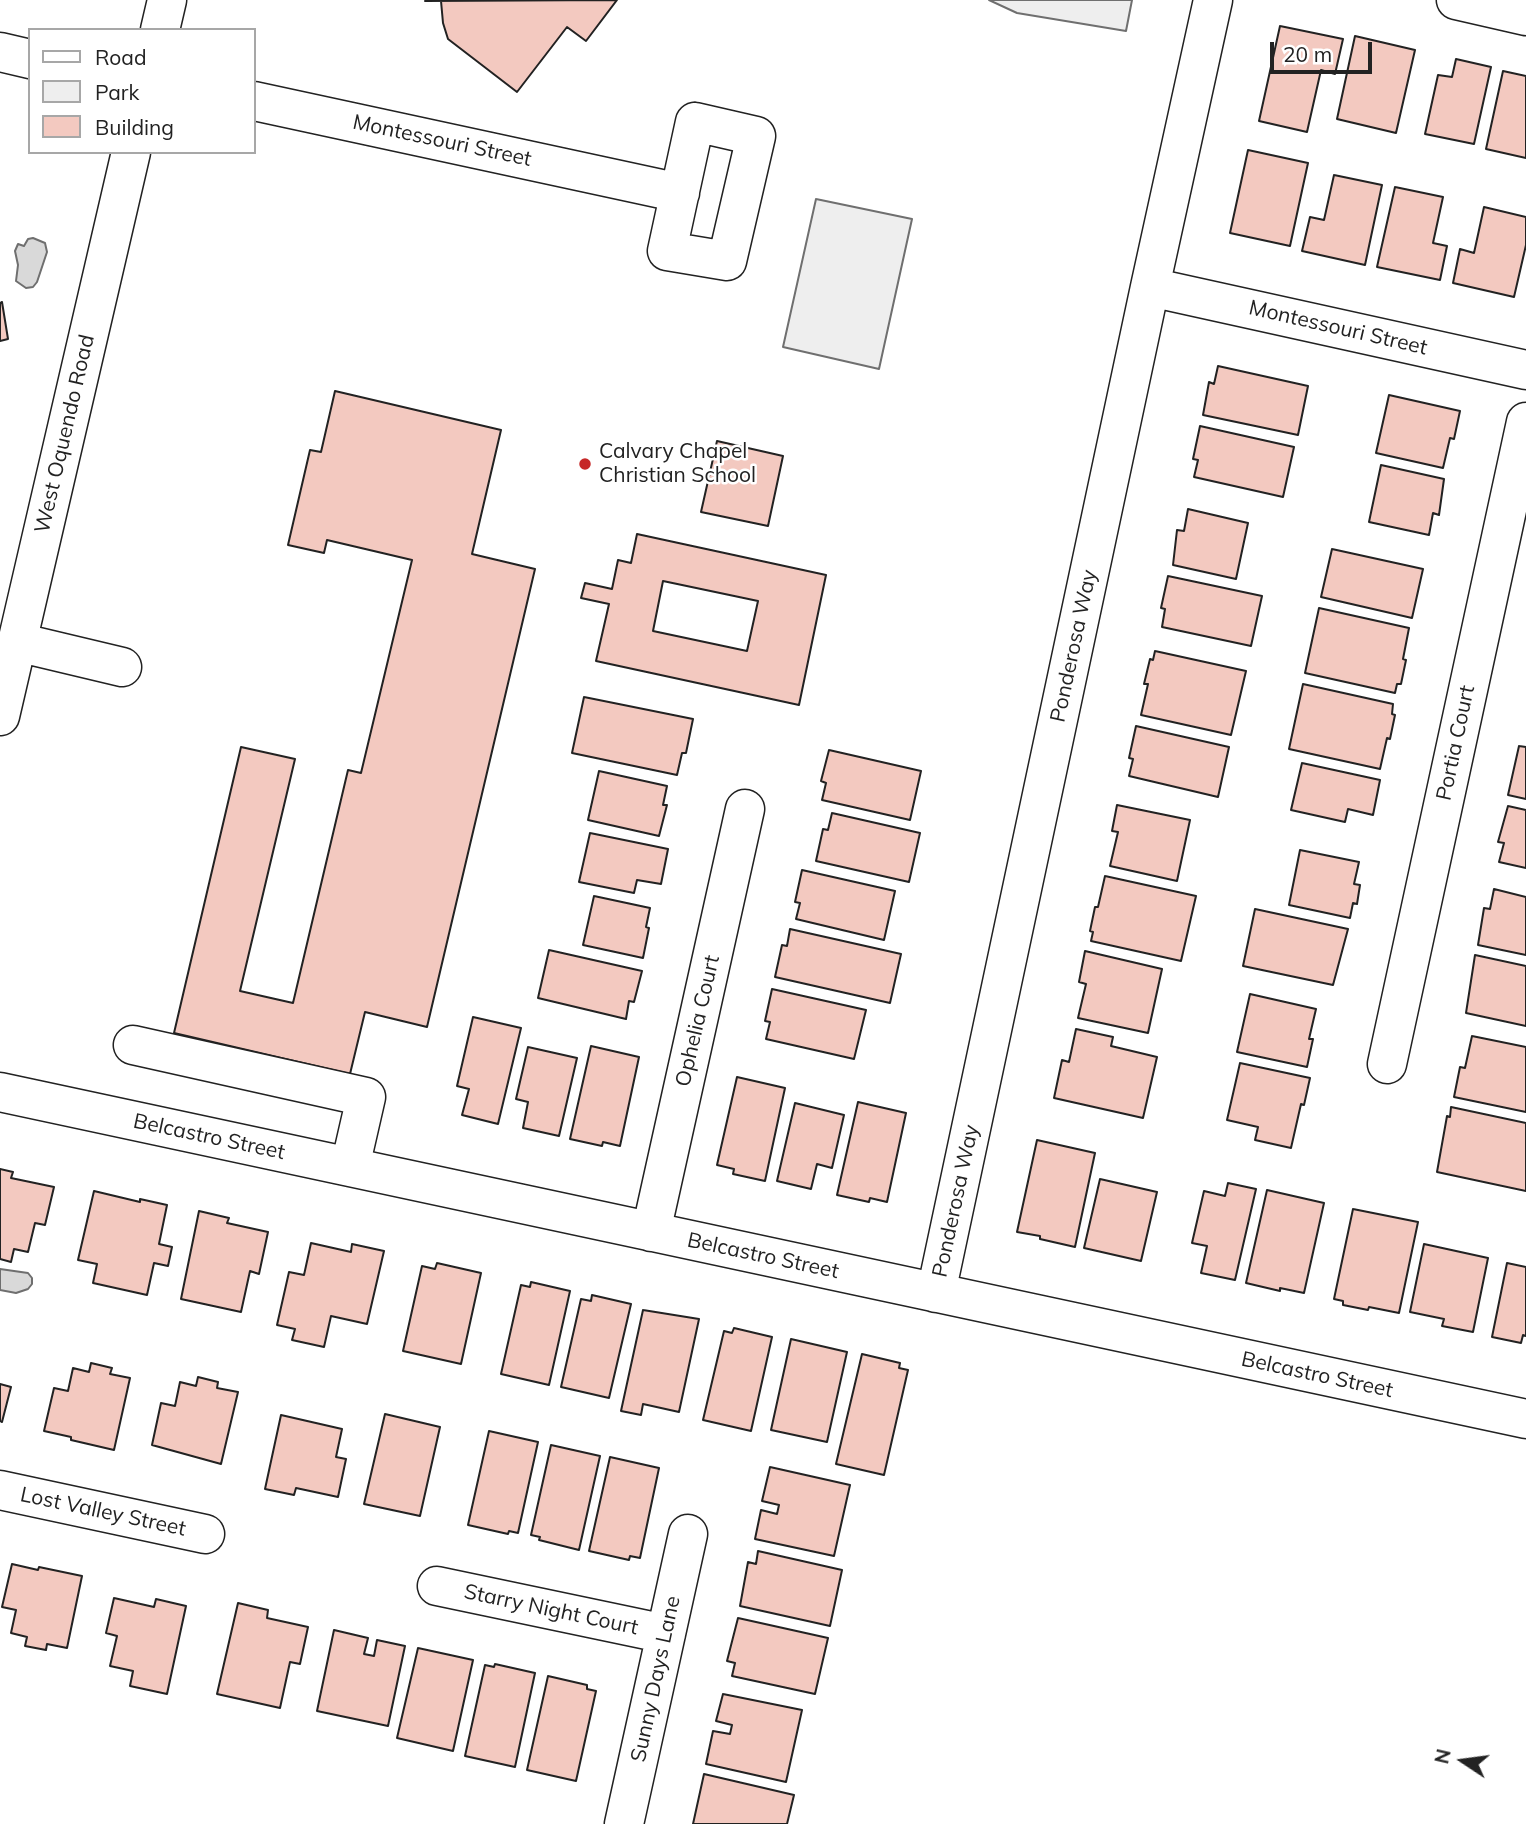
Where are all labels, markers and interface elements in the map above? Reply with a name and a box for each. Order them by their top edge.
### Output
legend [28,28,256,154]
scale bar [1274,28,1376,72]
text: 20 m [1283,41,1332,67]
text: Road [95,44,146,70]
text: Park [95,79,139,105]
street label: Montessouri Street [350,110,534,172]
text: Building [95,114,174,140]
street label: Montessouri Street [1246,295,1430,361]
street label: West Oquendo Road [30,332,100,536]
place label: Calvary Chapel Christian School [599,439,756,489]
marker: Calvary Chapel Christian School [577,456,593,472]
street label: Ponderosa Way [1046,567,1102,725]
street label: Portia Court [1432,683,1480,803]
street label: Ophelia Court [671,953,725,1089]
street label: Belcastro Street [131,1109,287,1165]
street label: Ponderosa Way [928,1122,984,1280]
street label: Belcastro Street [685,1228,841,1284]
street label: Belcastro Street [1239,1347,1395,1403]
street label: Lost Valley Street [18,1482,188,1542]
street label: Starry Night Court [462,1579,640,1641]
street label: Sunny Days Lane [626,1594,686,1764]
north arrow [1428,1726,1498,1796]
text: N [1429,1747,1456,1766]

